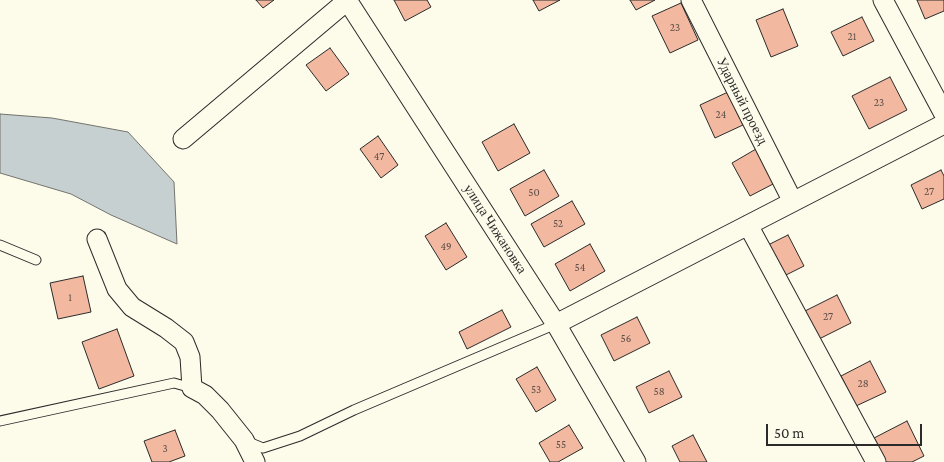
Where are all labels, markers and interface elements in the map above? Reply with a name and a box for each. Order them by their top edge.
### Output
house number: 23 [670,21,680,35]
house number: 21 [848,30,856,44]
street label: Ударный проезд [713,55,771,147]
house number: 23 [874,96,884,110]
house number: 24 [716,108,726,122]
house number: 47 [374,150,384,164]
street label: улица Чижановка [460,181,530,277]
house number: 27 [924,185,934,199]
house number: 50 [528,186,540,200]
house number: 52 [553,217,563,231]
house number: 49 [440,240,452,254]
house number: 54 [575,261,585,275]
house number: 1 [68,291,72,305]
house number: 27 [823,310,833,324]
house number: 56 [621,332,631,346]
house number: 28 [857,377,869,391]
house number: 53 [531,383,541,397]
house number: 58 [653,385,665,399]
scale bar [769,414,925,446]
text: 50 m [774,425,804,441]
house number: 55 [556,438,566,452]
house number: 3 [162,442,168,456]

